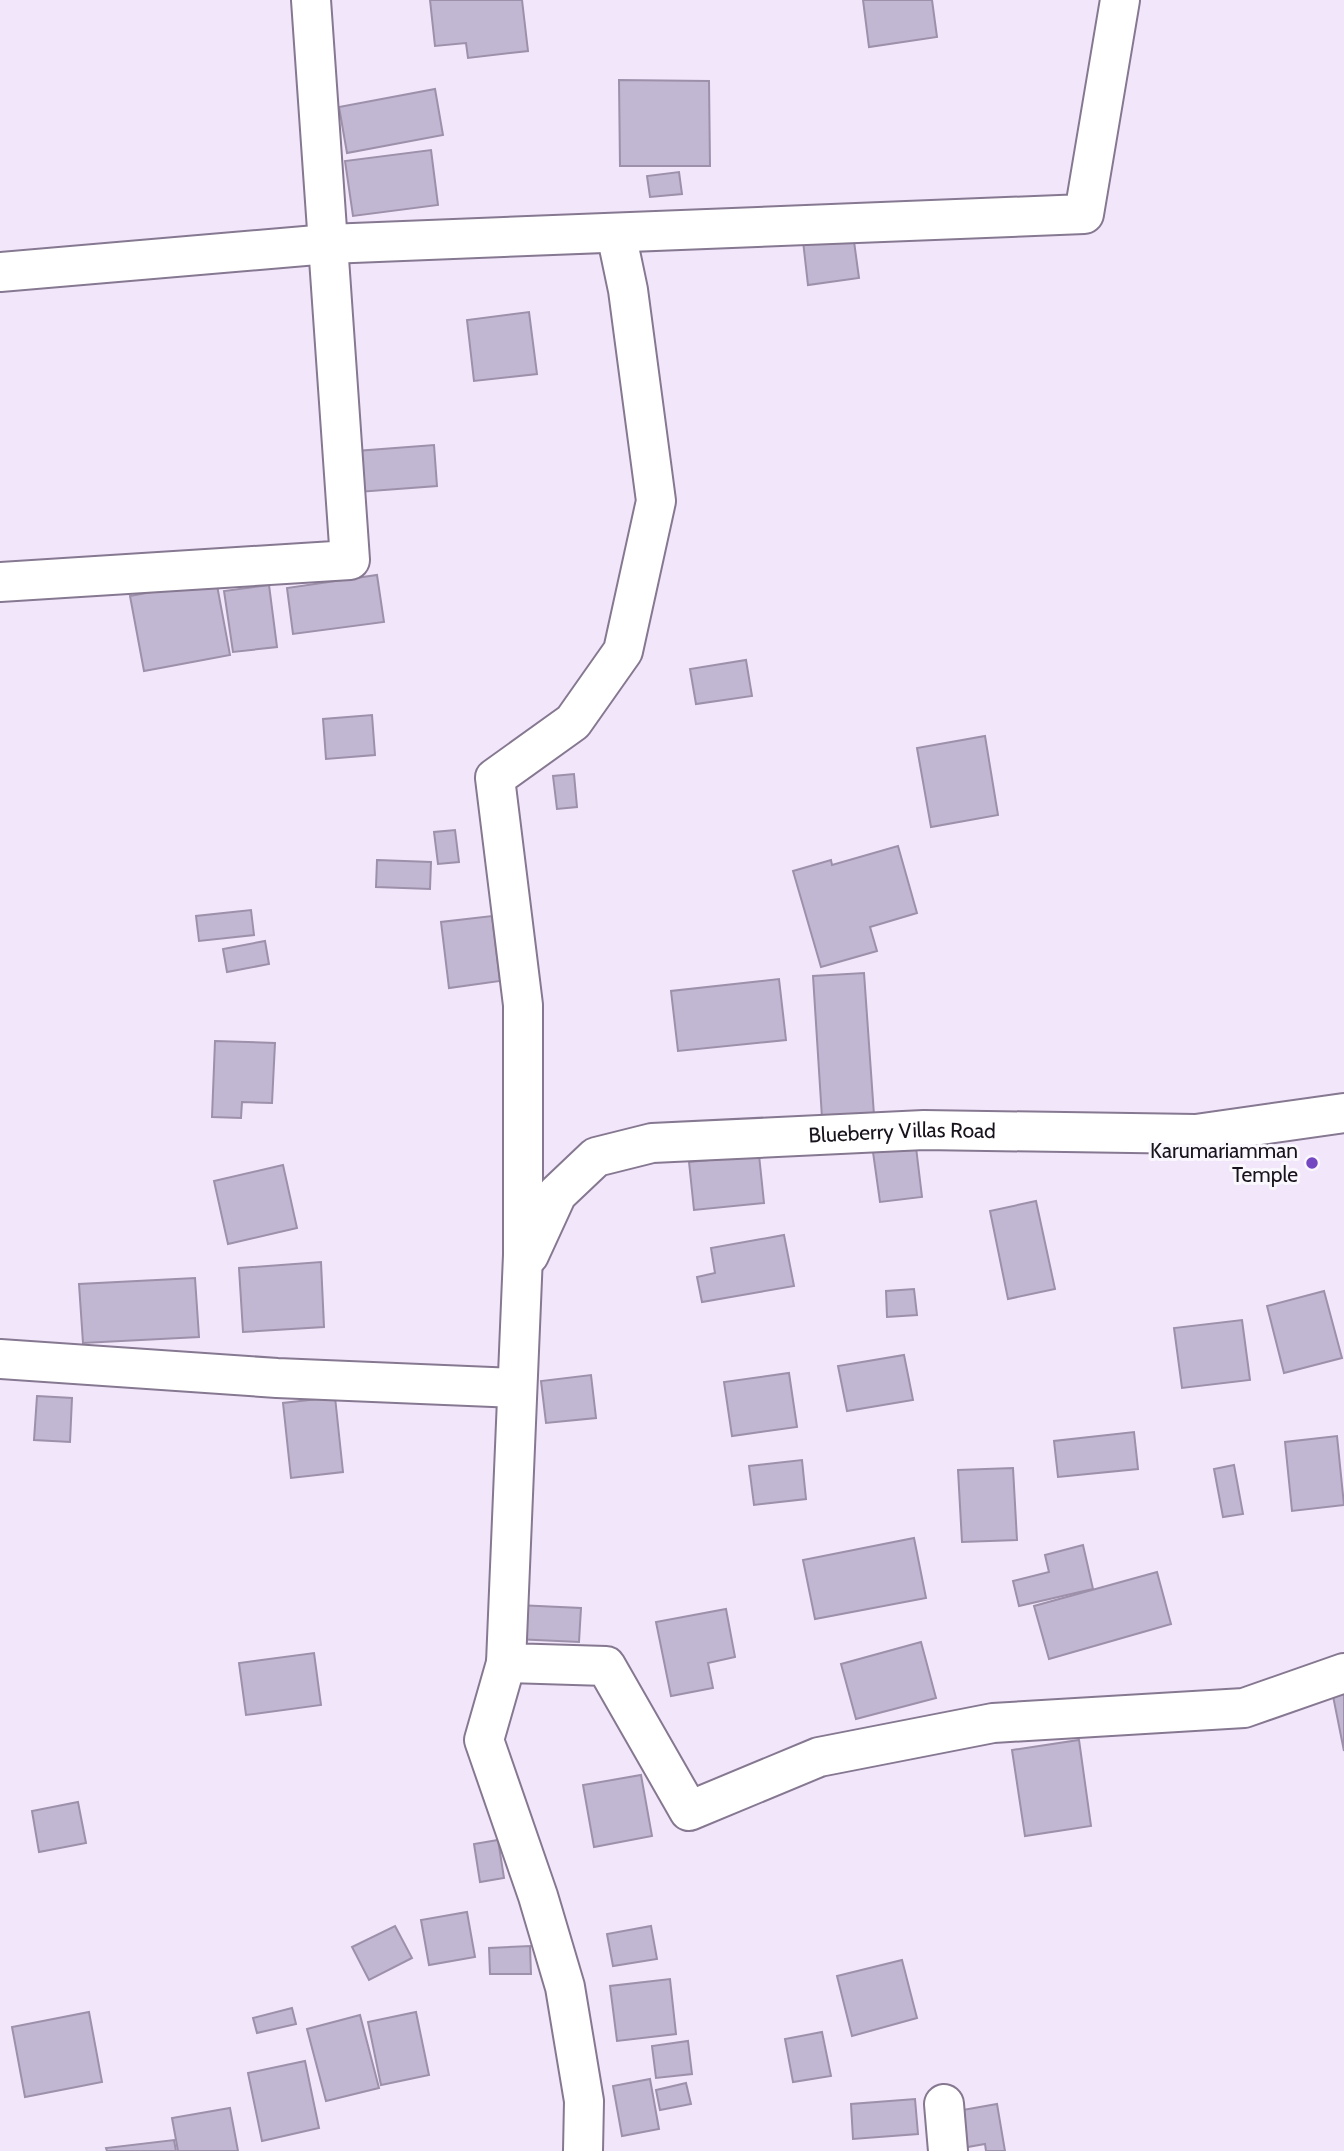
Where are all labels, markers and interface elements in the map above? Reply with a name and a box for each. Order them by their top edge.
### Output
street label: Blueberry Villas Road [808,1117,996,1148]
place label: Karumariamman Temple [1150,1138,1298,1187]
marker: Karumariamman Temple [1304,1155,1320,1171]

